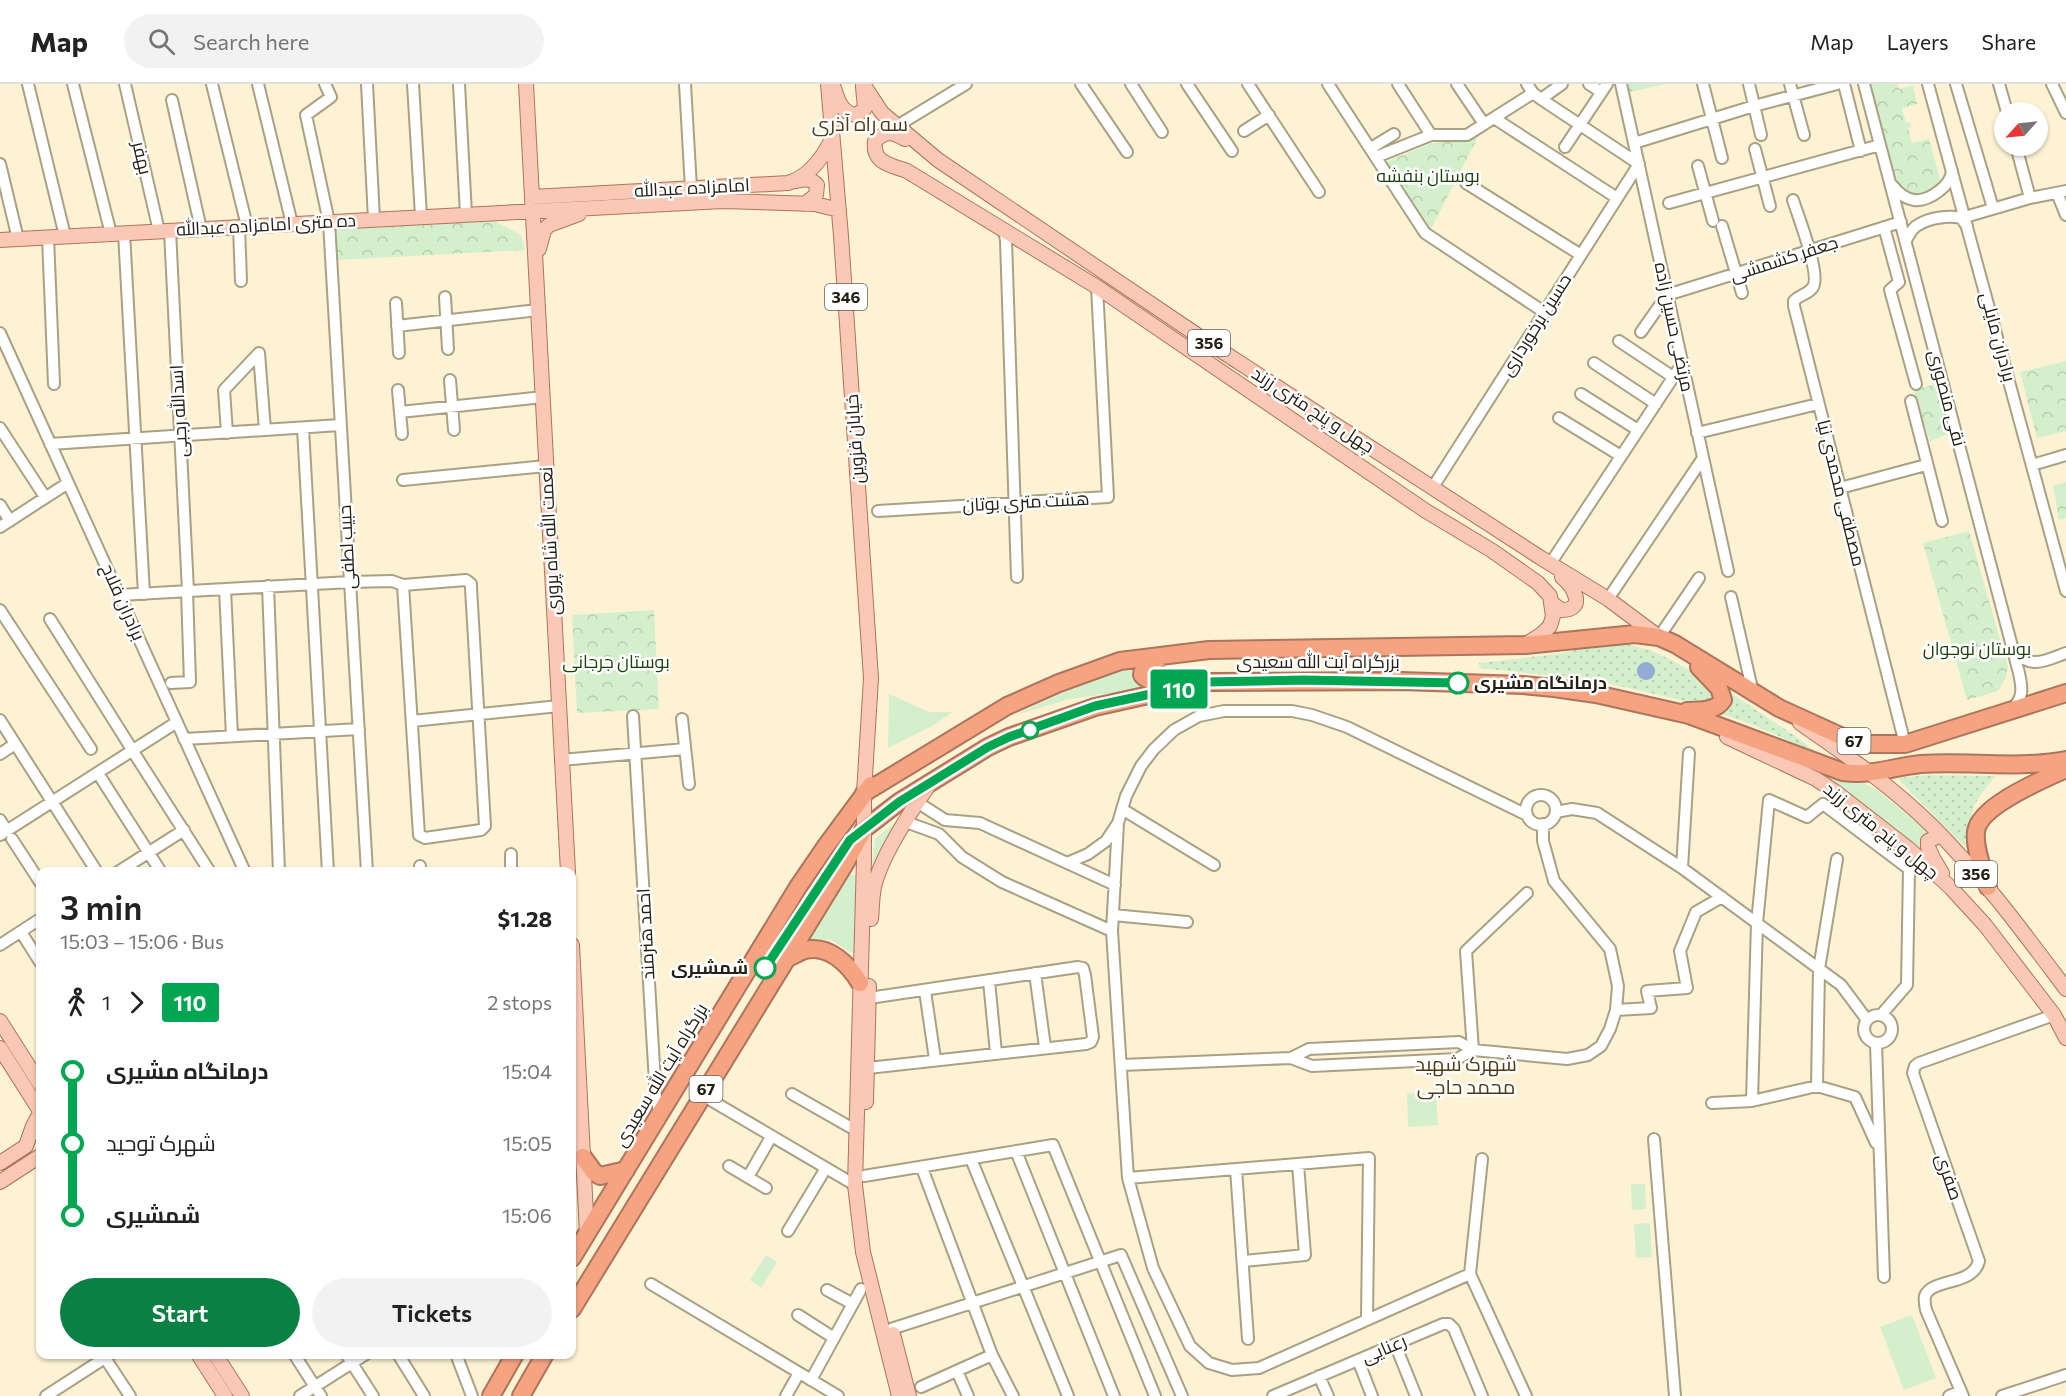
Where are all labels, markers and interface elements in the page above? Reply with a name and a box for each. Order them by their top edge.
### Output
search box [124,14,544,68]
text: Map [30,24,88,58]
icon: search [145,25,178,58]
text: Search here [193,28,309,55]
text: Map [1810,29,1854,54]
text: Layers [1887,29,1949,54]
text: Share [1982,29,2036,54]
north arrow [1994,102,2048,156]
map controls [1994,102,2048,156]
district label: سه راه آذری [812,111,908,137]
street label: بهفر [127,138,157,177]
park label: بوستان بنفشه [1376,164,1480,187]
street label: امامزاده عبدالله [634,173,750,202]
street label: ده متری امامزاده عبدالله [175,208,356,241]
street label: جعفر کشمشی [1727,230,1841,287]
street label: مرتضی حسین زاده [1650,260,1699,394]
street label: حسین برخورداری [1495,269,1576,380]
road number: 346 [825,284,867,310]
street label: برادران مایلی [1975,290,2021,384]
road number: 356 [1188,330,1230,356]
street label: نقی منصوری [1924,347,1971,449]
street label: چهل و پنج متری زرند [1247,361,1379,459]
street label: اسدالله رجبی [165,364,192,458]
street label: خیابان قزوین [840,394,869,485]
street label: مصطفی محمدی نیا [1812,417,1871,569]
street label: نعمت الله شاه پروری [534,466,566,616]
street label: هشت متری بوتان [962,487,1090,516]
street label: حبیب لطفی [333,504,360,590]
street label: برادران فلاح [95,560,151,644]
park label: بوستان نوجوان [1923,637,2031,660]
park label: بوستان جرجانی [562,650,670,673]
street label: بزرگراه آیت الله سعیدی [1236,650,1400,673]
line badge: 110 [1144,670,1214,708]
place label: درمانگاه مشیری [1474,671,1607,694]
marker: درمانگاه مشیری [1447,672,1469,694]
text: 110 [1163,677,1195,702]
unlabelled marker [1021,721,1039,739]
road number: 67 [1838,728,1870,754]
street label: چهل و پنج متری زرند [1818,777,1944,885]
road number: 356 [1955,861,1997,887]
text: 3 min [60,886,142,927]
street label: احمد هنرمند [632,888,659,980]
text: $1.28 [498,905,552,932]
text: 15:03 – 15:06 · Bus [60,929,224,953]
place label: شمشیری [671,956,748,979]
marker: شمشیری [754,957,776,979]
icon: walk [60,986,93,1019]
icon: forward [120,986,153,1019]
text: 1 [102,990,111,1014]
text: 110 [174,990,207,1015]
text: 2 stops [487,990,552,1014]
street label: بزرگراه آیت الله سعیدی [609,999,713,1151]
district label: شهرک شهید محمد حاجی [1415,1051,1517,1100]
text: درمانگاه مشیری [106,1057,268,1084]
text: 15:04 [502,1059,552,1083]
road number: 67 [690,1076,722,1102]
text: شهرک توحید [106,1129,216,1156]
text: 15:05 [503,1131,552,1155]
street label: صفری [1931,1150,1968,1203]
text: شمشیری [106,1201,200,1228]
text: 15:06 [502,1203,552,1227]
button: Start [60,1278,300,1347]
button: Tickets [312,1278,552,1347]
street label: رعنایی [1358,1329,1410,1368]

